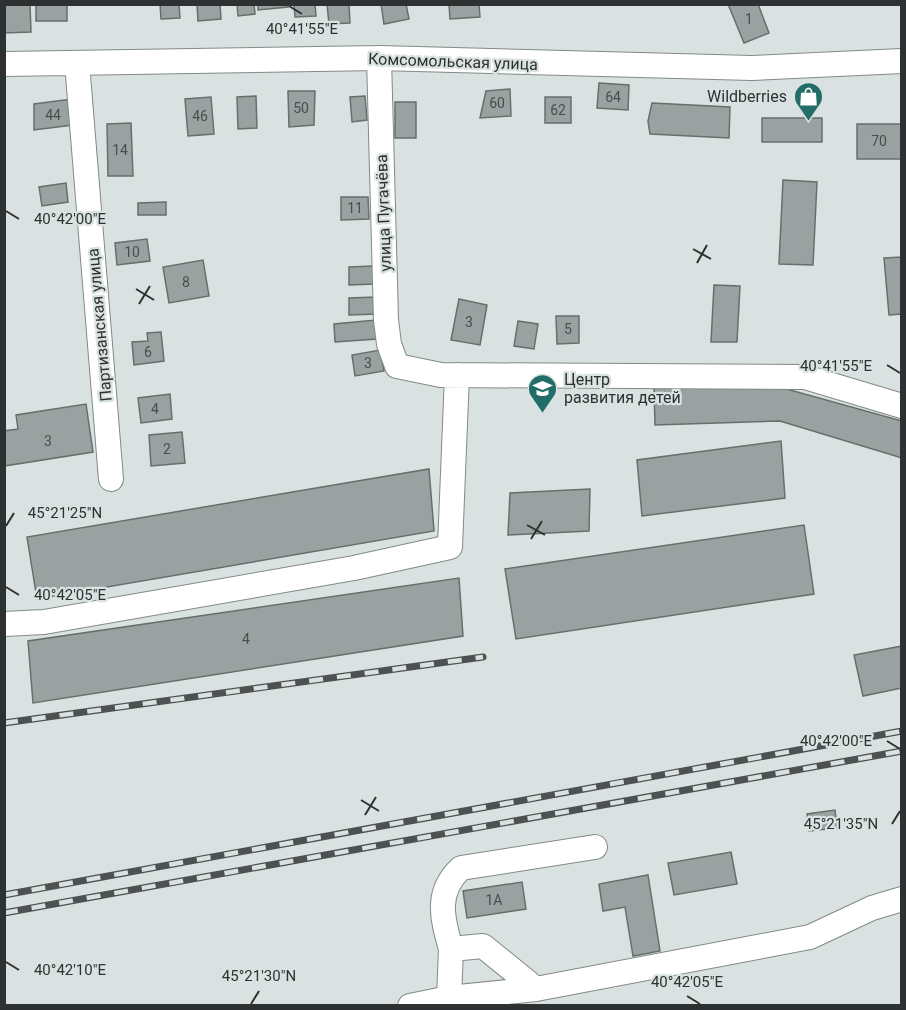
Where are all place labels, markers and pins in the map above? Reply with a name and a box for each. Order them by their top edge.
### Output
shop icon: Wildberries [792,80,824,122]
place label: Wildberries [707,87,787,106]
place label: Центр развития детей [564,370,681,407]
school or university icon: Центр развития детей [527,372,559,414]

